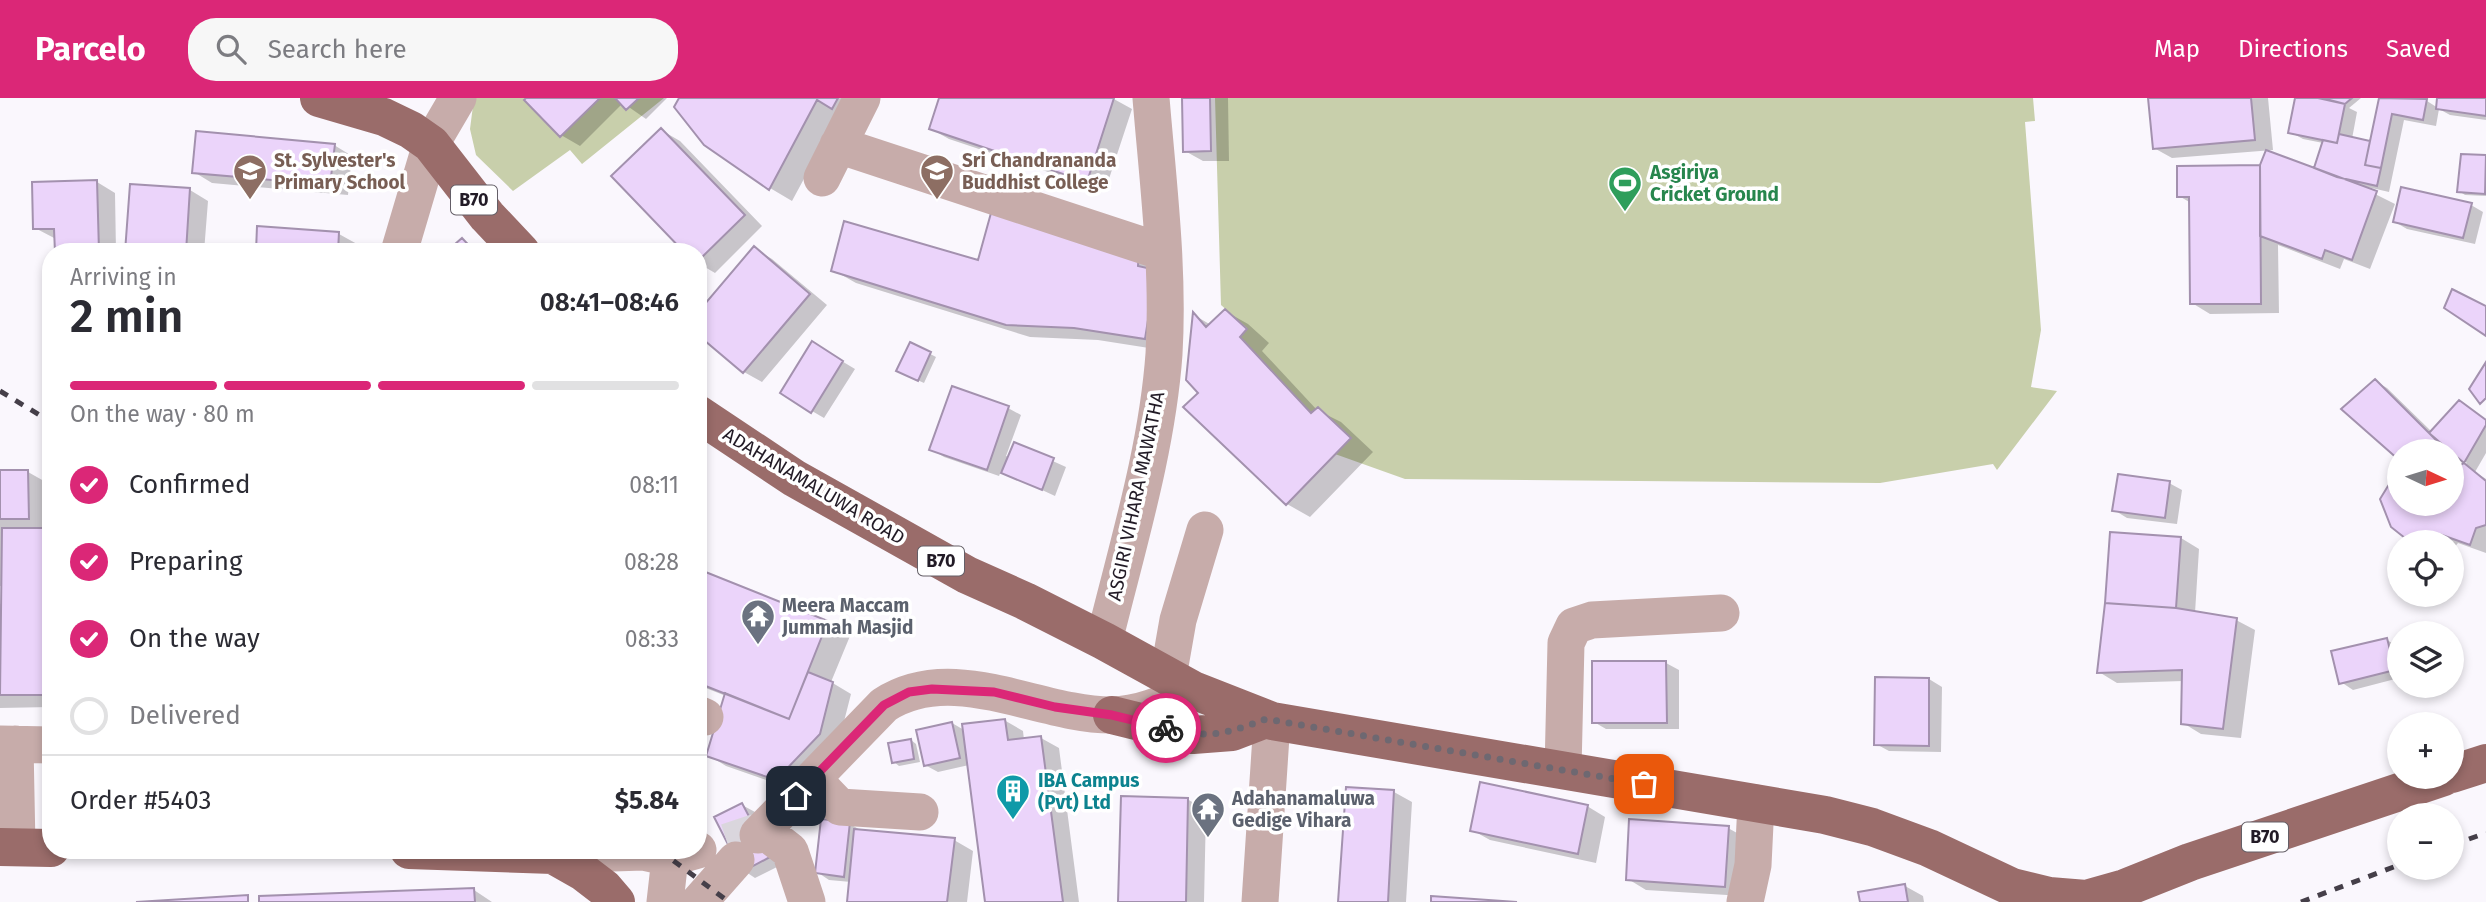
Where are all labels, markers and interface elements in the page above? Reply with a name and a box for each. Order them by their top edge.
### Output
search box [188,18,678,81]
text: Parcelo [35,29,146,69]
icon: search [212,30,250,68]
text: Search here [268,34,407,65]
text: Map [2154,35,2200,63]
text: Directions [2238,35,2348,63]
text: Saved [2386,35,2451,63]
place label: St. Sylvester's Primary School [274,149,406,194]
place label: Sri Chandrananda Buddhist College [962,149,1116,194]
school or university icon: St. Sylvester's Primary School [231,152,269,201]
school or university icon: Sri Chandrananda Buddhist College [918,152,956,201]
place label: Asgiriya Cricket Ground [1649,161,1779,206]
sports icon: Asgiriya Cricket Ground [1606,164,1644,213]
road number: B70 [451,186,497,214]
text: Arriving in [70,263,177,291]
text: 08:41–08:46 [540,287,679,318]
text: 2 min [70,289,183,344]
street label: ASGIRI VIHARA MAWATHA [1103,389,1169,603]
text: On the way · 80 m [70,400,255,428]
street label: ADAHANAMALUWA ROAD [719,423,909,549]
north arrow [2387,439,2464,516]
map controls [2387,439,2464,880]
icon: check [70,466,108,504]
text: Confirmed [129,469,250,500]
text: 08:11 [629,471,679,499]
button: locate [2387,530,2464,607]
icon: check [70,543,108,581]
text: Preparing [129,546,242,577]
road number: B70 [918,546,964,575]
text: 08:28 [624,548,679,576]
place label: Meera Maccam Jummah Masjid [781,594,913,639]
temple icon: Meera Maccam Jummah Masjid [739,597,777,646]
icon: check [70,620,108,658]
button: layers [2387,621,2464,698]
text: On the way [129,623,260,654]
text: 08:33 [625,625,679,653]
courier [1131,693,1201,763]
text: Delivered [129,700,241,731]
icon: bike [1147,709,1185,747]
button: + [2387,712,2464,789]
pin [1614,754,1674,814]
icon: bag [1625,765,1663,803]
pin [766,766,826,826]
place label: IBA Campus (Pvt) Ltd [1038,769,1140,814]
building icon: IBA Campus (Pvt) Ltd [994,772,1032,821]
icon: home [777,777,815,815]
text: Order #5403 [70,785,211,816]
text: $5.84 [615,785,679,816]
place label: Adahanamaluwa Gedige Vihara [1231,787,1375,832]
temple icon: Adahanamaluwa Gedige Vihara [1189,790,1227,839]
button: − [2387,803,2464,880]
road number: B70 [2242,822,2288,852]

